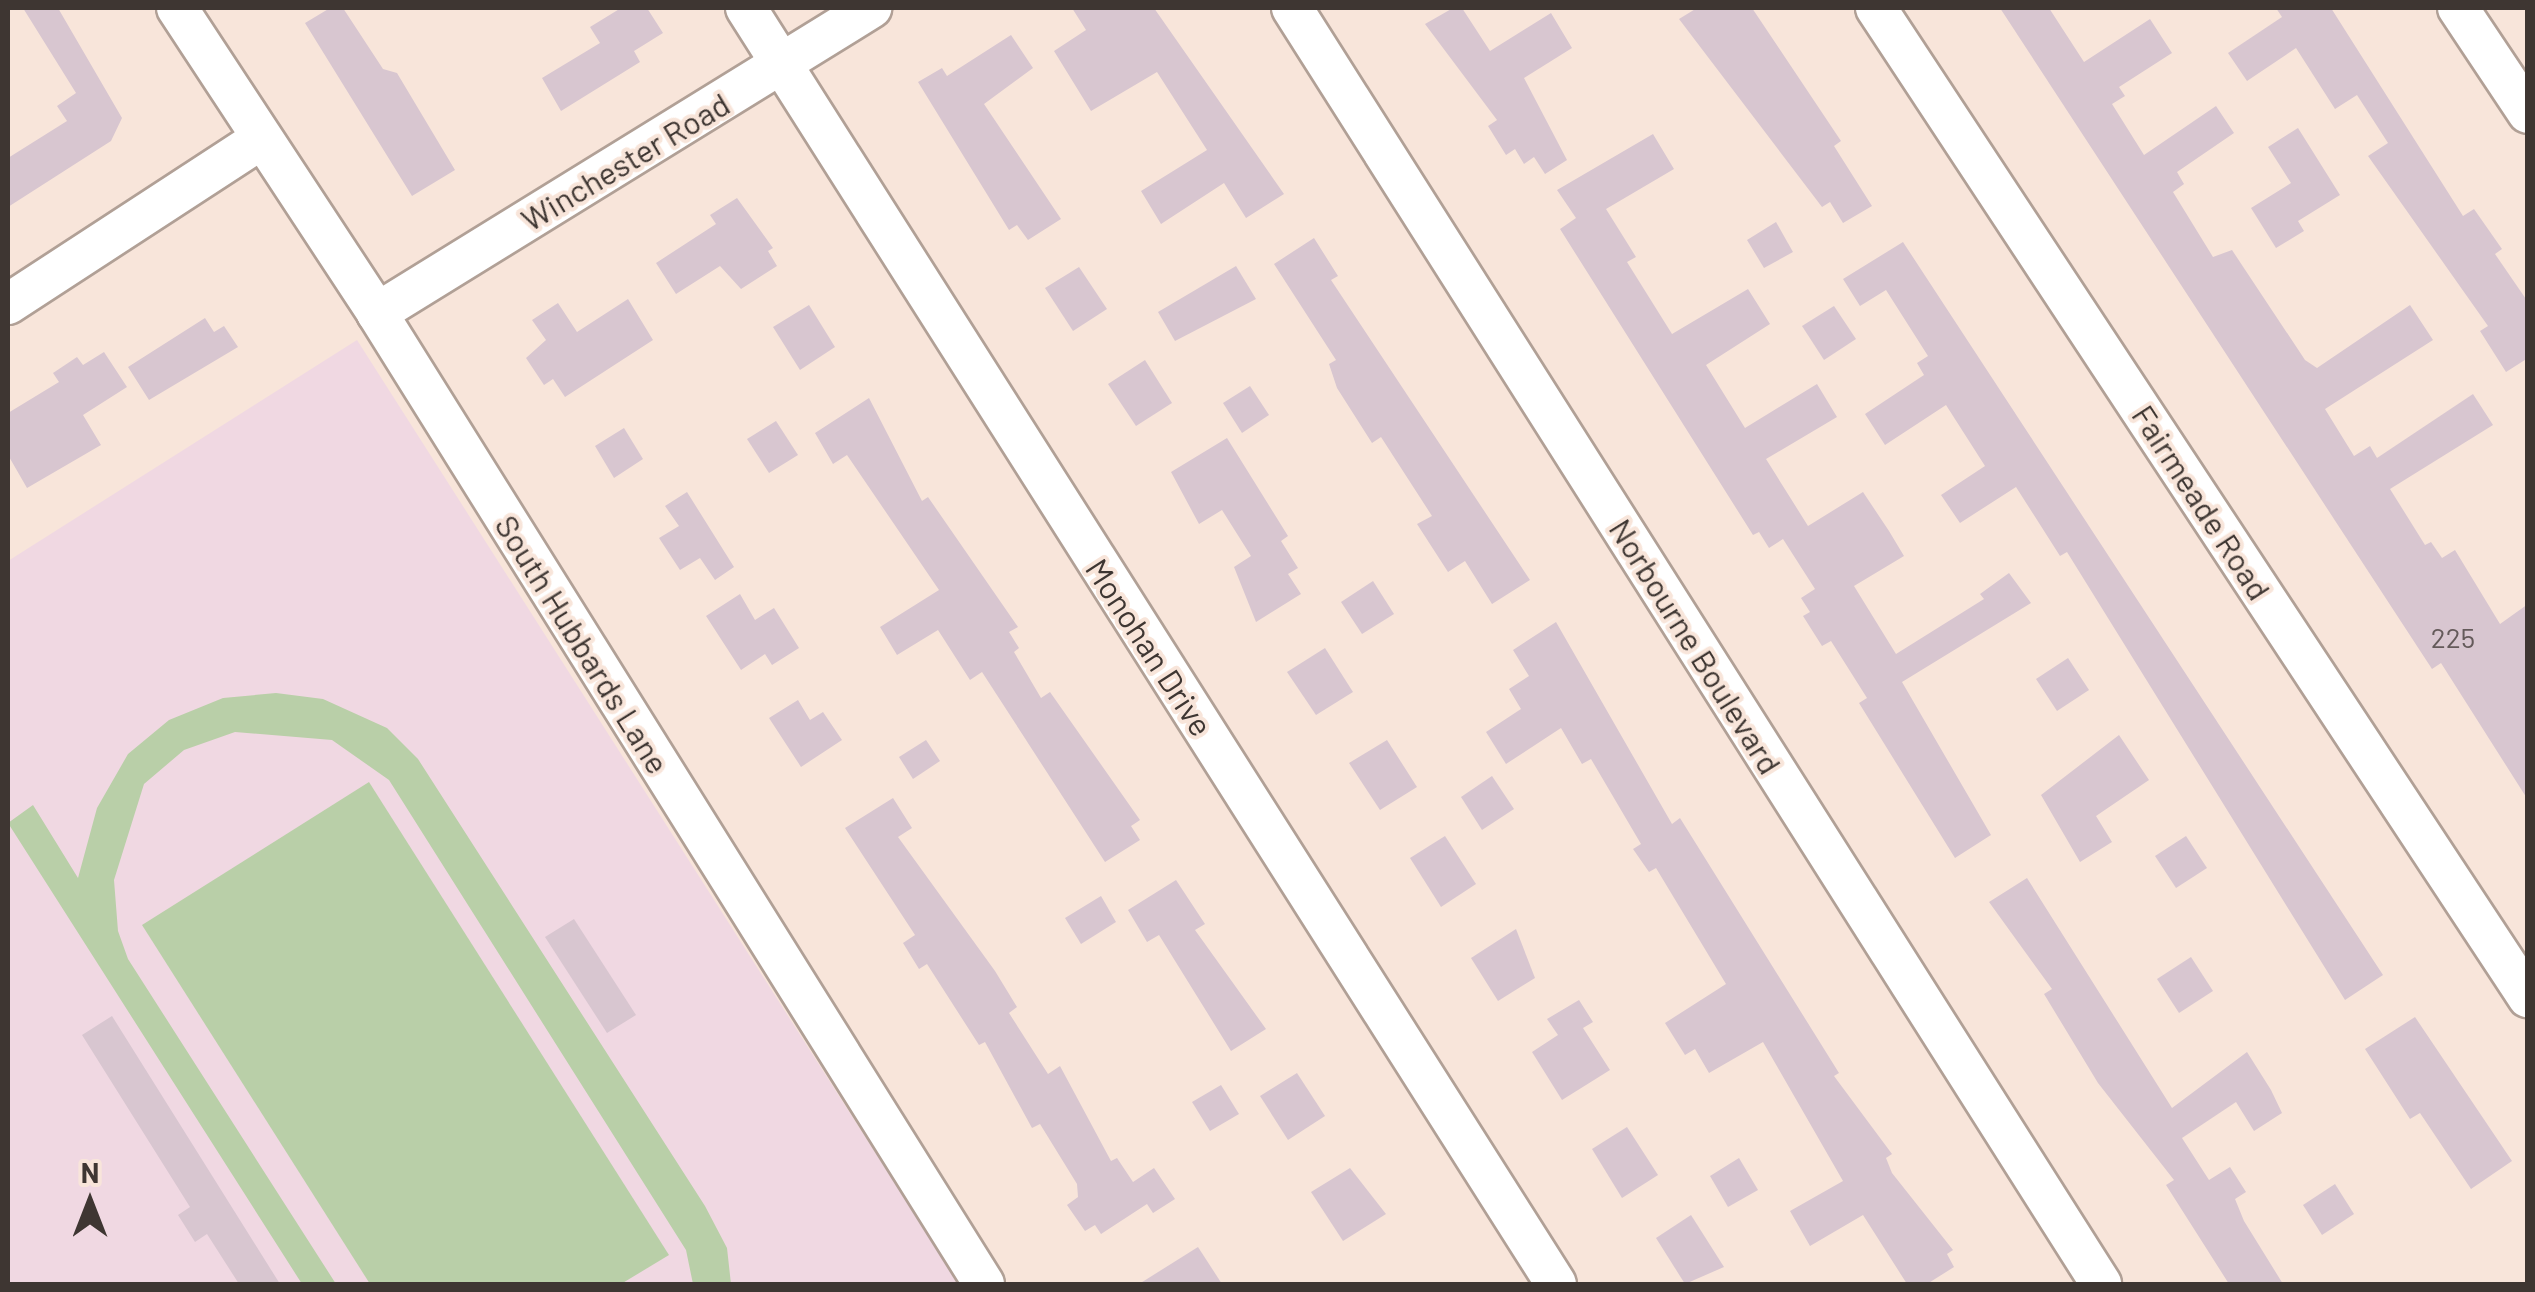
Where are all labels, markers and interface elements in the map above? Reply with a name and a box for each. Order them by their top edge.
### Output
street label: Winchester Road [514,84,736,238]
street label: Fairmeade Road [2125,397,2279,607]
street label: South Hubbards Lane [488,508,678,780]
street label: Norbourne Boulevard [1602,511,1790,781]
street label: Monohan Drive [1079,551,1221,743]
house number: 225 [2431,620,2475,654]
north arrow [40,1152,140,1252]
text: N [81,1155,99,1189]

